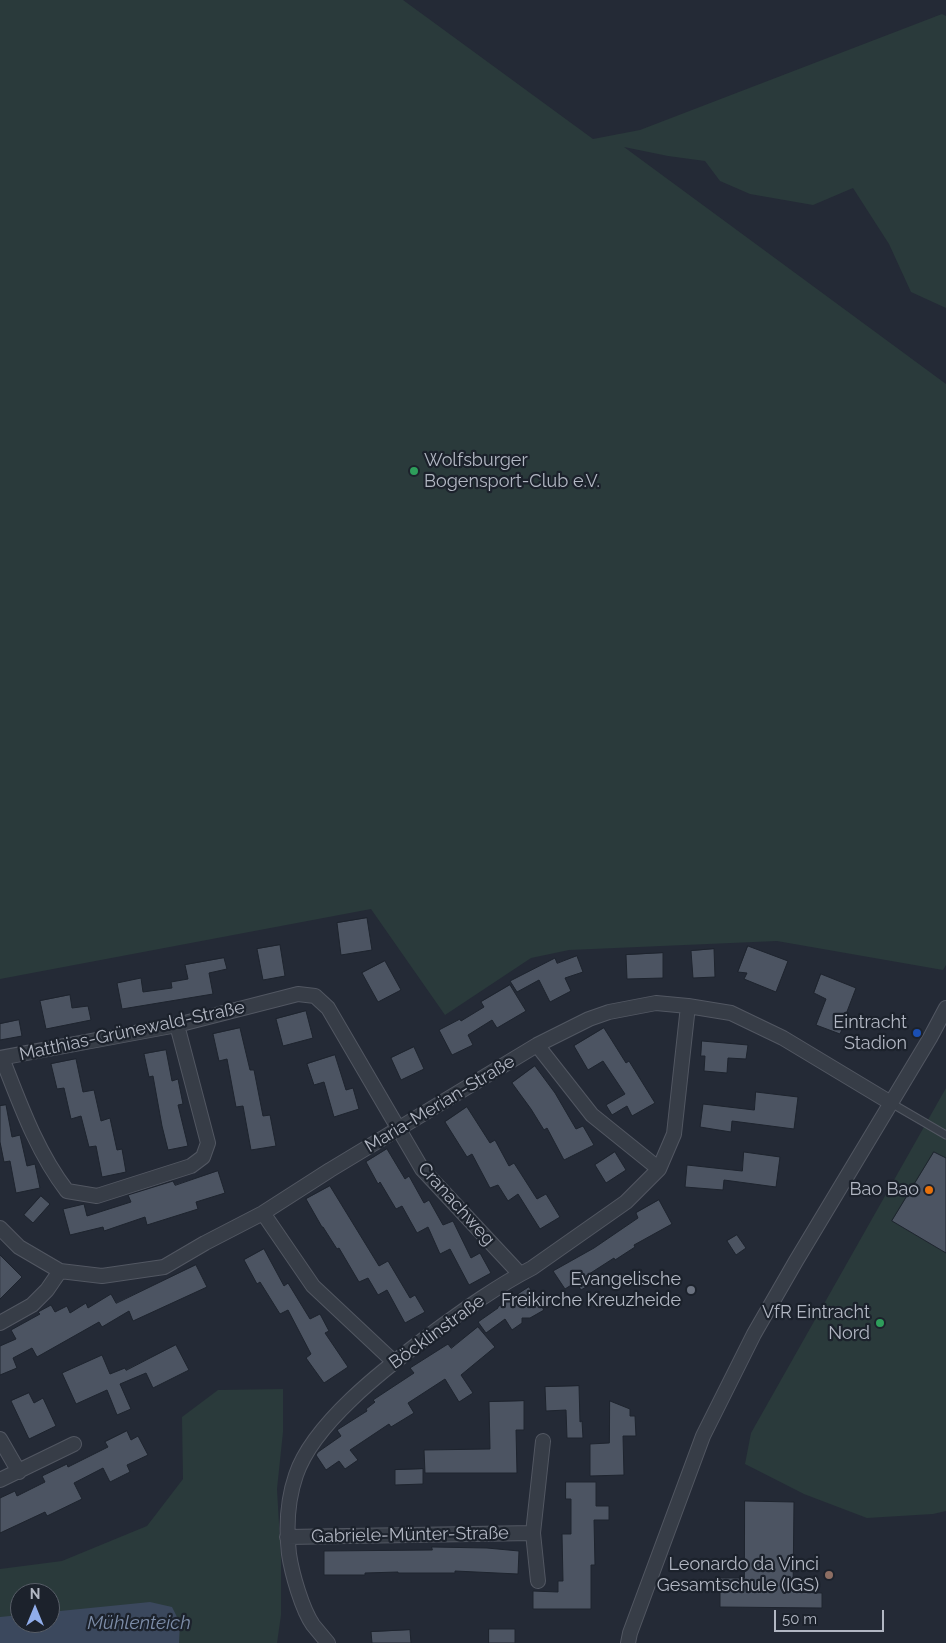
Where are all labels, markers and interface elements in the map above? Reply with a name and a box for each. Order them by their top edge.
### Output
place label: Wolfsburger Bogensport-Club e.V. [424,450,600,492]
marker: Wolfsburger Bogensport-Club e.V. [408,465,420,477]
street label: Matthias-Grünewald-Straße [17,997,247,1065]
place label: Eintracht Stadion [833,1012,907,1054]
marker: Eintracht Stadion [911,1027,923,1039]
street label: Maria-Merian-Straße [361,1051,519,1157]
street label: Cranachweg [413,1158,499,1250]
place label: Bao Bao [849,1179,919,1201]
marker: Bao Bao [923,1184,935,1196]
place label: Evangelische Freikirche Kreuzheide [501,1269,681,1312]
marker: Evangelische Freikirche Kreuzheide [685,1284,697,1296]
street label: Böcklinstraße [385,1290,489,1374]
place label: VfR Eintracht Nord [762,1302,870,1345]
marker: VfR Eintracht Nord [874,1317,886,1329]
street label: Gabriele-Münter-Straße [311,1522,509,1548]
place label: Leonardo da Vinci Gesamtschule (IGS) [657,1554,819,1596]
marker: Leonardo da Vinci Gesamtschule (IGS) [823,1569,835,1581]
north arrow [10,1583,60,1633]
text: N [30,1586,40,1602]
scale bar [776,1600,886,1632]
text: 50 m [782,1610,817,1628]
water label: Mühlenteich [87,1612,191,1634]

